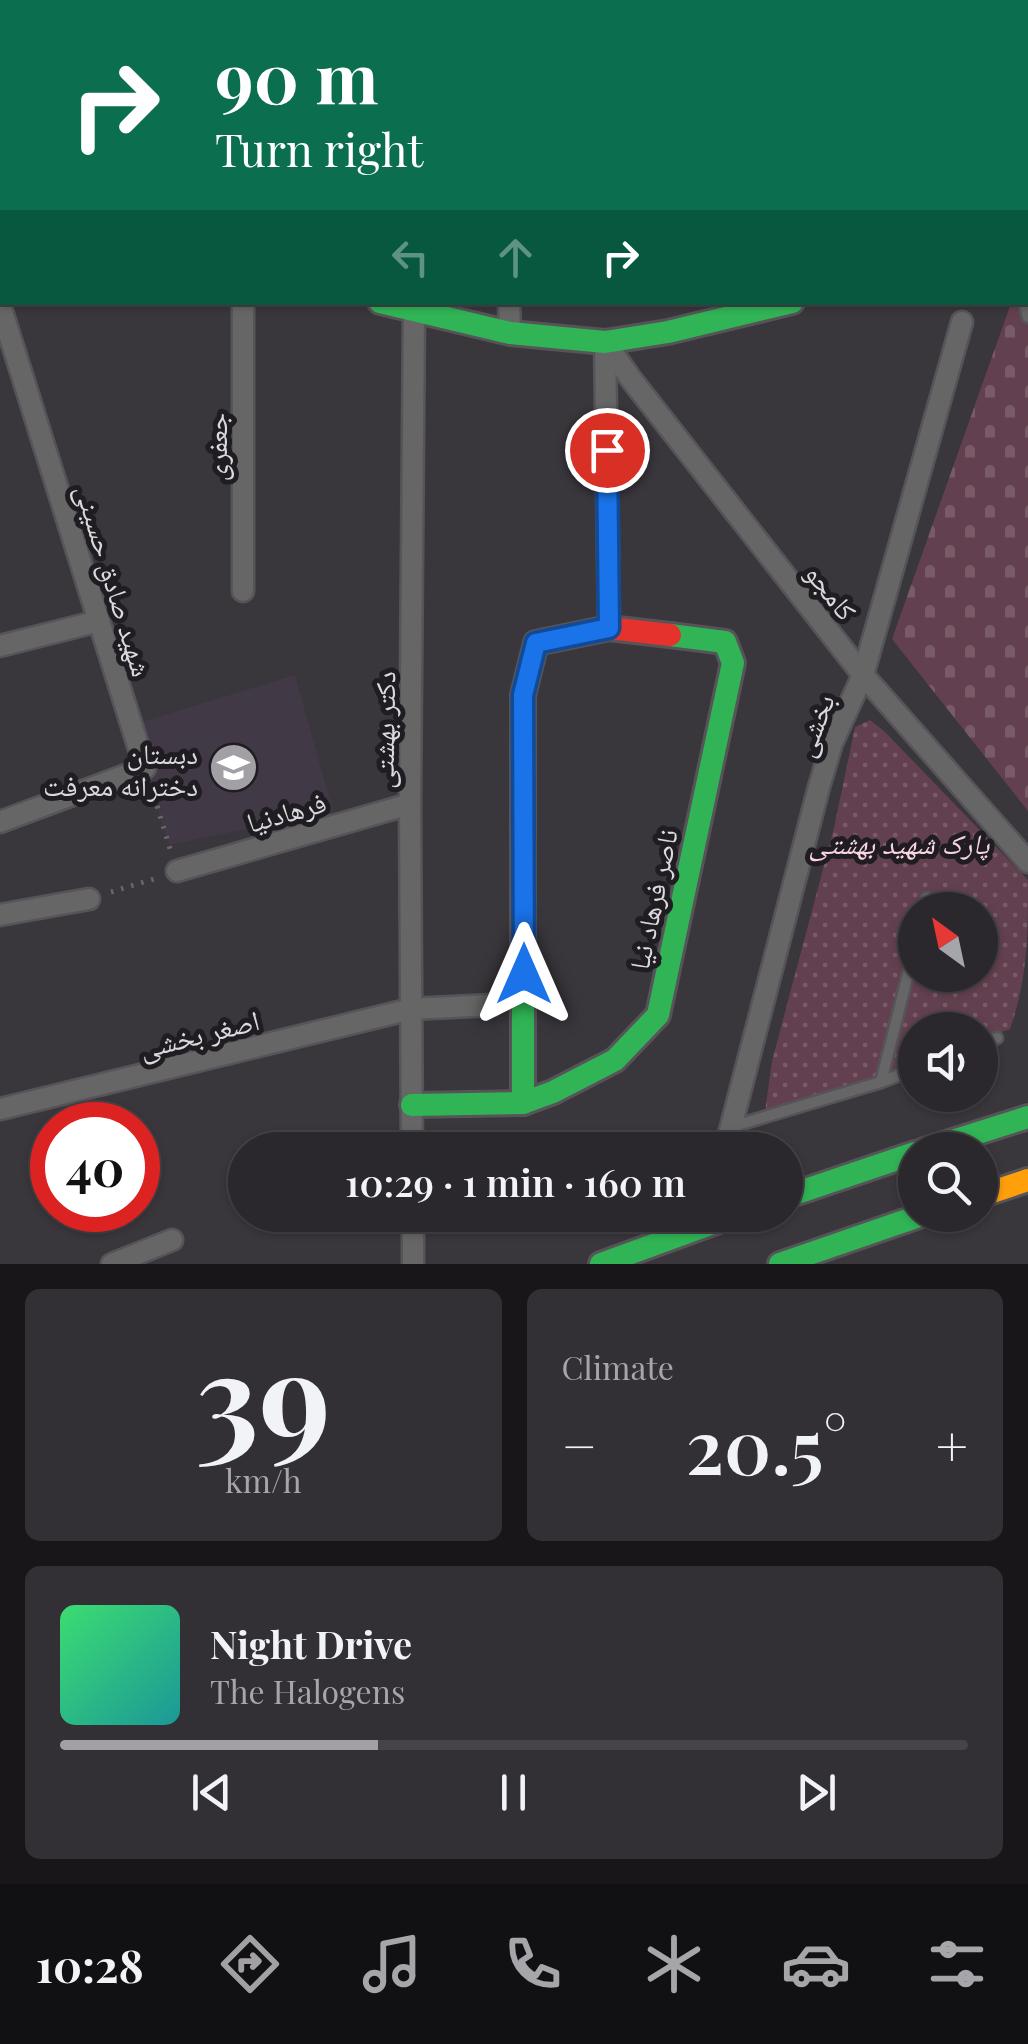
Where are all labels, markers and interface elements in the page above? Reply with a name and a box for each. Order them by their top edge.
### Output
text: 90 m [215,28,379,122]
icon: right [50,40,180,170]
text: Turn right [215,118,423,178]
icon: left [383,230,438,285]
icon: ahead [488,230,543,285]
icon: right [593,230,648,285]
pin [565,408,650,493]
street label: جعفری [197,413,234,481]
icon: arrive [580,423,635,478]
street label: شهید صادق حسینی [67,479,162,681]
street label: کامجو [798,555,866,628]
street label: دکتر بهشتی [363,671,404,789]
street label: بخشی [784,688,843,762]
place label: دبستان دخترانه معرفت [43,734,198,803]
school or university icon: دبستان دخترانه معرفت [207,742,259,794]
street label: فرهادنیا [242,782,330,840]
park label: پارک شهید بهشتی [809,824,990,862]
street label: ناصر فرهاد نیا [619,825,685,973]
north arrow [898,892,998,992]
map controls [898,892,998,1232]
position arrow [472,922,576,1026]
street label: اصغر بخشی [135,1000,263,1067]
button: sound [898,1012,998,1112]
speed limit sign: 40 [30,1102,160,1232]
button: search [898,1132,998,1232]
text: 10:29 · 1 min · 160 m [345,1156,686,1207]
text: 39 [196,1306,331,1480]
text: Climate [562,1345,674,1388]
text: 20.5° [686,1394,847,1494]
text: − [562,1407,597,1481]
text: + [936,1407,968,1481]
text: km/h [225,1458,302,1501]
text: Night Drive [210,1618,412,1669]
text: The Halogens [210,1669,405,1712]
icon: previous [184,1765,239,1820]
icon: pause [486,1765,541,1820]
icon: next [789,1765,844,1820]
icon: directions [215,1929,285,1999]
icon: music [357,1929,427,1999]
icon: phone [498,1929,568,1999]
icon: climate [639,1929,709,1999]
icon: car [781,1929,851,1999]
icon: filters [922,1929,992,1999]
text: 10:28 [36,1934,144,1994]

